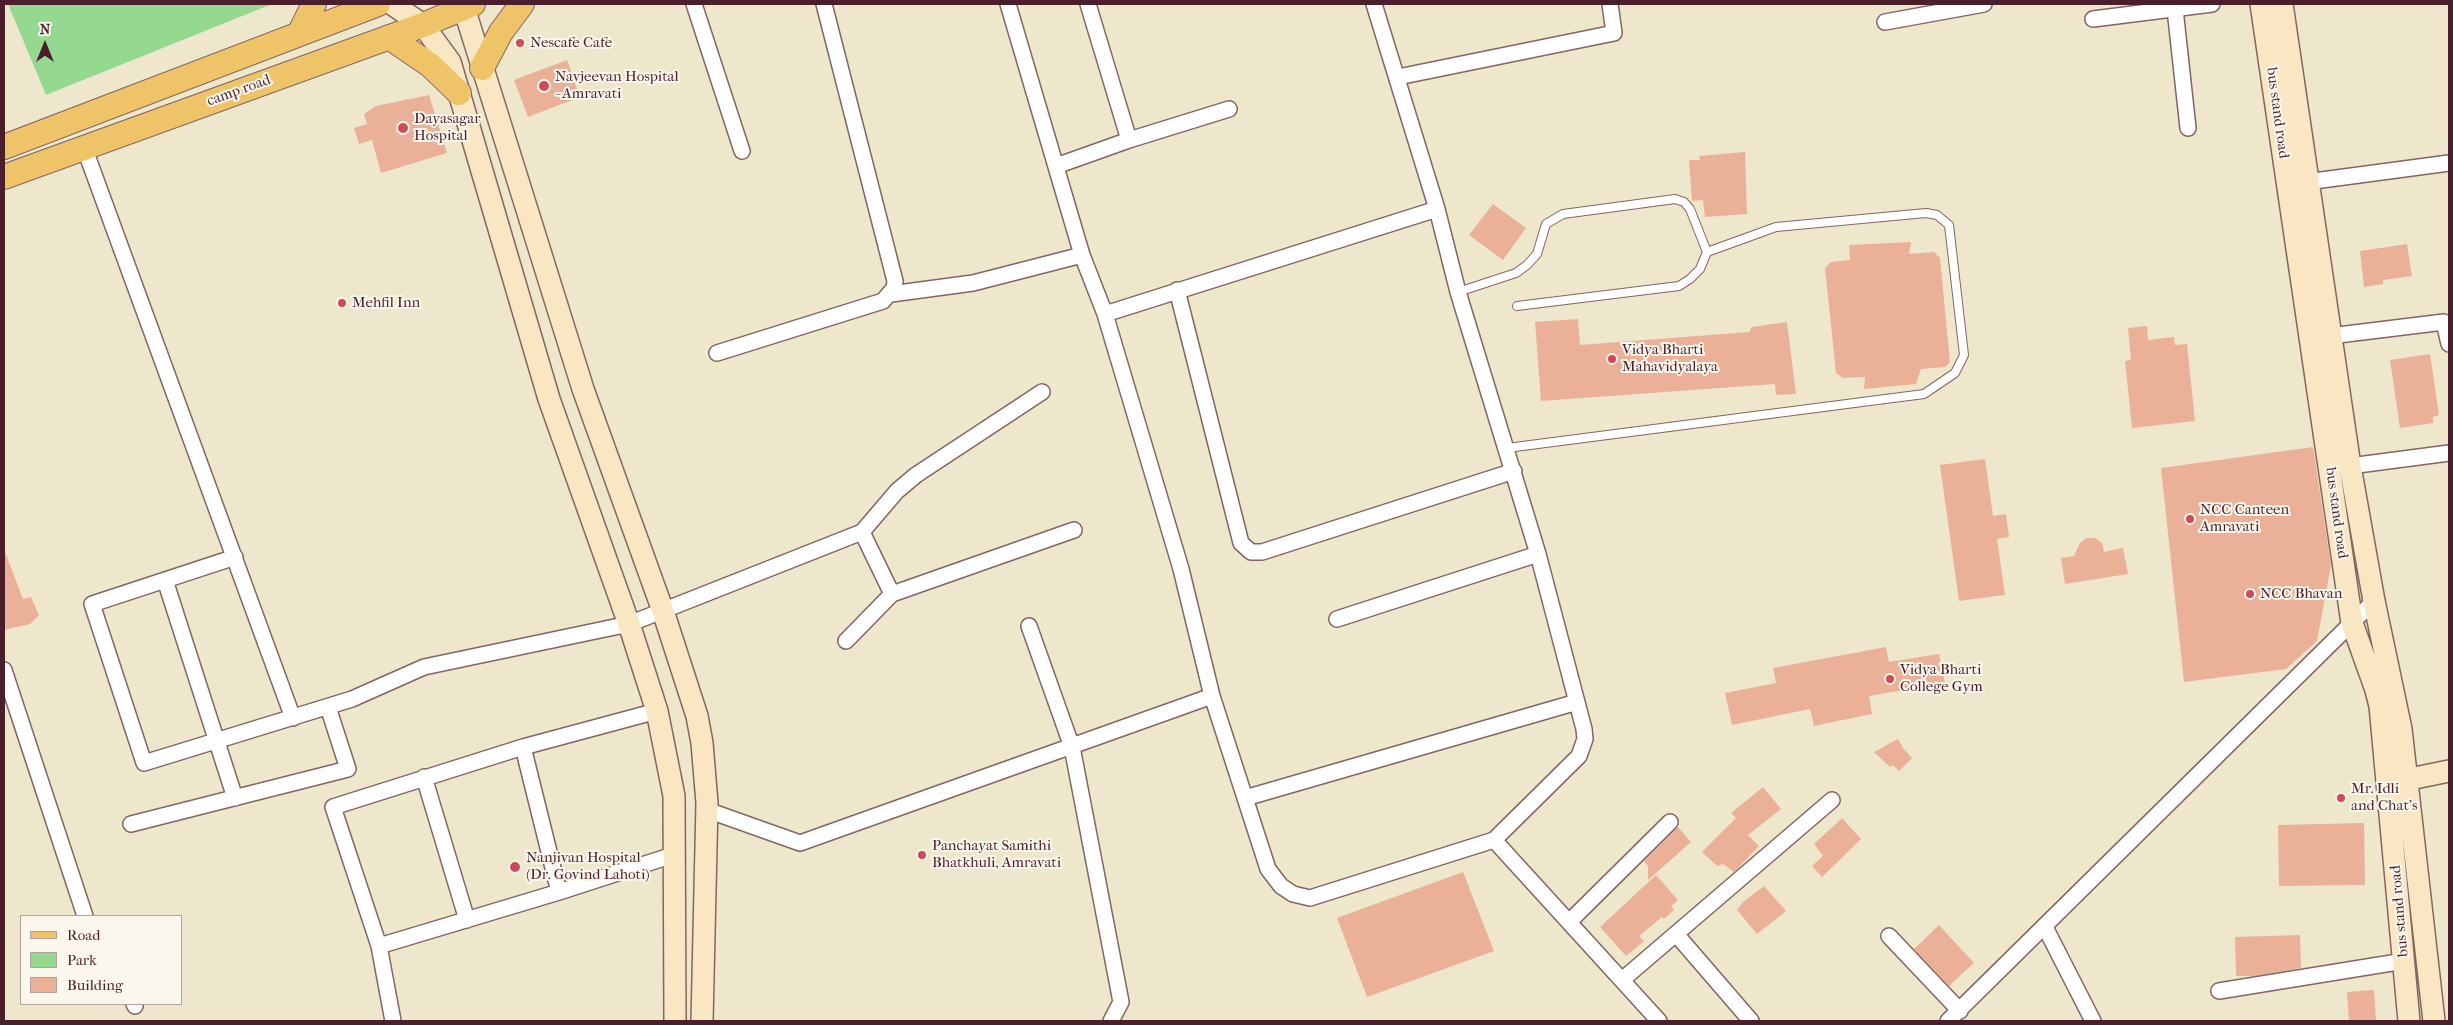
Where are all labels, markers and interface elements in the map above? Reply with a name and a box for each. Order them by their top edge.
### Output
north arrow [20,20,70,70]
text: N [40,21,50,38]
place label: Nescafe Cafe [530,34,612,52]
marker: Nescafe Cafe [514,37,526,49]
street label: bus stand road [2262,66,2292,160]
place label: Navjeevan Hospital - Amravati [555,68,679,103]
street label: camp road [205,71,273,111]
marker: Navjeevan Hospital - Amravati [537,79,551,93]
place label: Dayasagar Hospital [414,110,481,145]
marker: Dayasagar Hospital [396,121,410,135]
place label: Mehfil Inn [352,294,420,312]
marker: Mehfil Inn [336,297,348,309]
place label: Vidya Bharti Mahavidyalaya [1622,341,1718,376]
marker: Vidya Bharti Mahavidyalaya [1606,353,1618,365]
street label: bus stand road [2321,466,2351,560]
place label: NCC Canteen Amravati [2200,501,2289,536]
marker: NCC Canteen Amravati [2184,513,2196,525]
place label: NCC Bhavan [2260,585,2342,603]
marker: NCC Bhavan [2244,588,2256,600]
place label: Vidya Bharti College Gym [1900,661,1983,696]
marker: Vidya Bharti College Gym [1884,673,1896,685]
place label: Mr. Idli and Chat's [2351,780,2417,815]
marker: Mr. Idli and Chat's [2335,792,2347,804]
place label: Panchayat Samithi Bhatkhuli, Amravati [932,837,1061,872]
place label: Nanjivan Hospital (Dr. Govind Lahoti) [526,849,650,884]
marker: Panchayat Samithi Bhatkhuli, Amravati [916,849,928,861]
marker: Nanjivan Hospital (Dr. Govind Lahoti) [508,860,522,874]
street label: bus stand road [2387,864,2413,958]
legend [20,915,182,1005]
text: Road [67,926,100,944]
text: Park [67,951,97,969]
text: Building [67,976,123,994]

